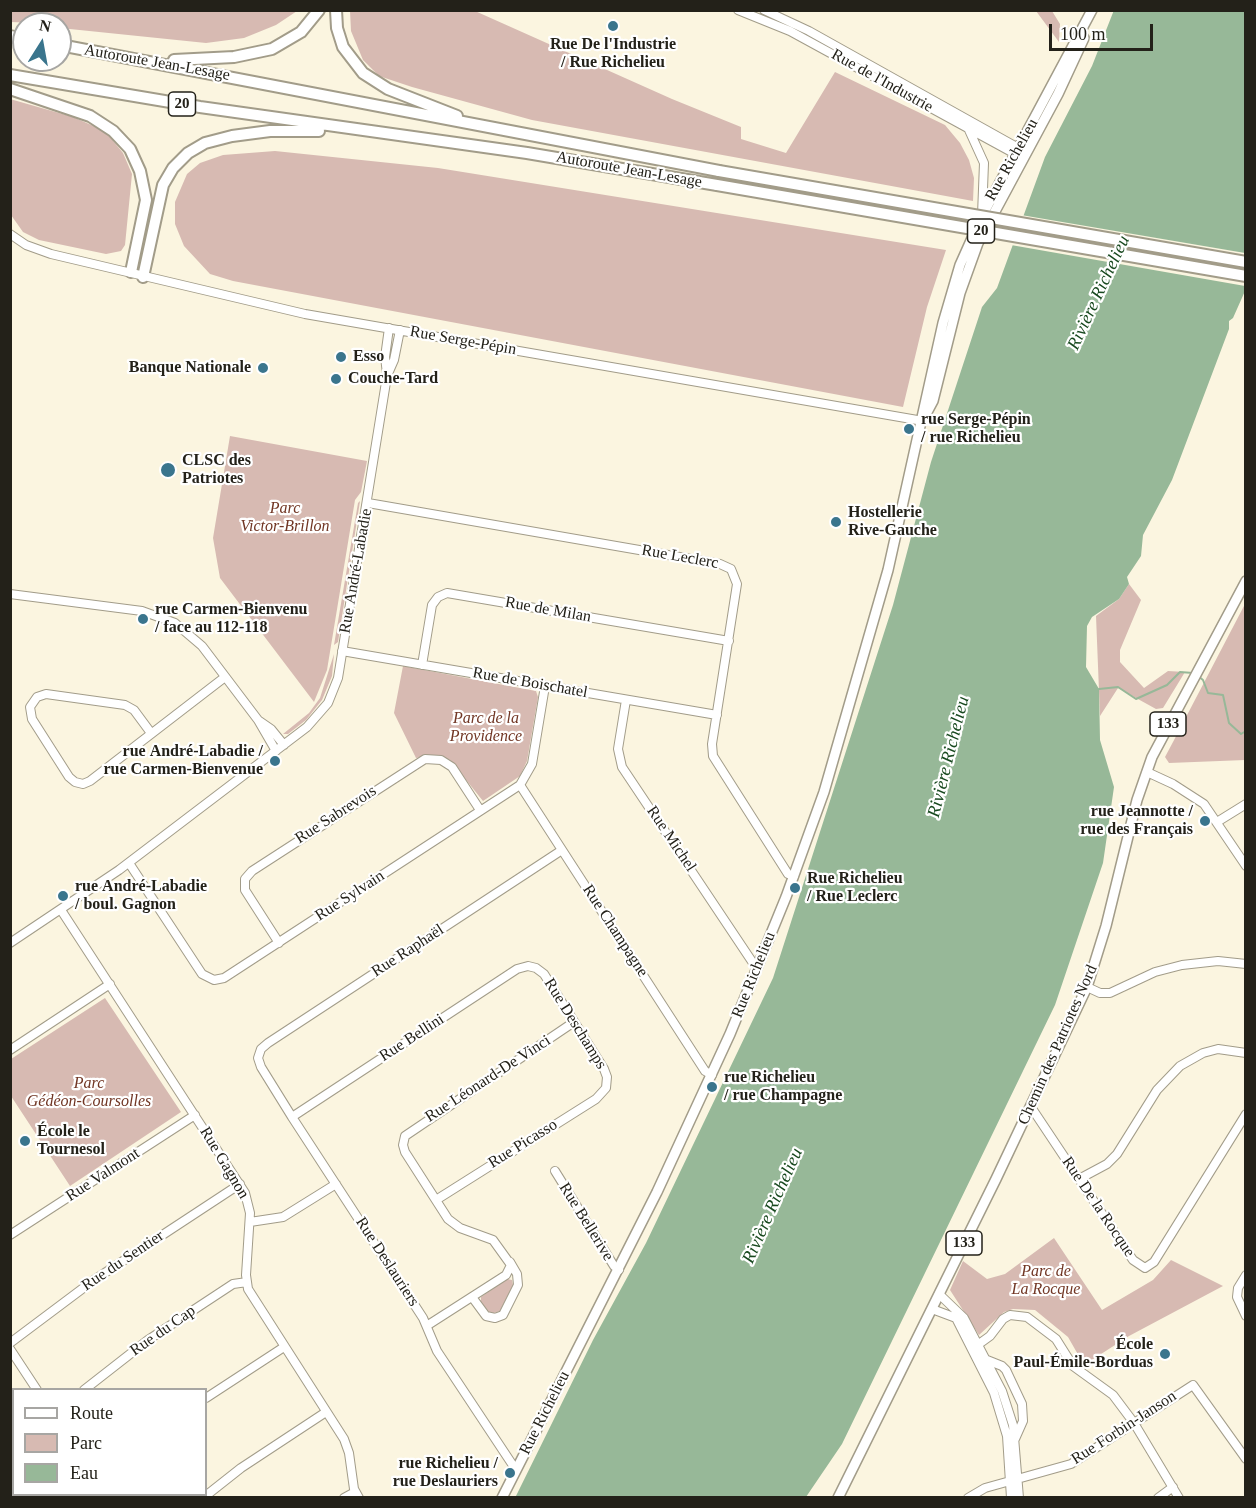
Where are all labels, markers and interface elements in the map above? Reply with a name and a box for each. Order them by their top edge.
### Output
north arrow [12,12,72,72]
scale bar [1052,12,1156,50]
text: N [38,16,52,35]
marker: Rue De l'Industrie / Rue Richelieu [606,19,620,33]
text: 100 m [1060,24,1106,44]
place label: Rue De l'Industrie / Rue Richelieu [550,35,676,73]
street label: Autoroute Jean-Lesage [82,41,232,85]
street label: Rue de l'Industrie [828,45,936,117]
road number: 20 [168,92,195,116]
street label: Rue Richelieu [982,116,1042,204]
street label: Autoroute Jean-Lesage [554,148,704,192]
road number: 20 [968,219,994,243]
water label: Rivière Richelieu [1063,232,1135,354]
street label: Rue Serge-Pépin [408,322,518,360]
place label: Esso [353,347,384,367]
marker: Esso [334,350,348,364]
place label: Banque Nationale [129,358,251,378]
marker: Banque Nationale [256,361,270,375]
place label: Couche-Tard [348,369,438,389]
marker: Couche-Tard [329,372,343,386]
place label: rue Serge-Pépin / rue Richelieu [921,410,1031,448]
marker: rue Serge-Pépin / rue Richelieu [902,422,916,436]
place label: CLSC des Patriotes [182,451,251,489]
marker: CLSC des Patriotes [159,461,177,479]
park label: Parc Victor-Brillon [240,499,330,537]
place label: Hostellerie Rive-Gauche [848,503,937,541]
street label: Rue André-Labadie [336,507,376,635]
marker: Hostellerie Rive-Gauche [829,515,843,529]
street label: Rue Leclerc [640,541,720,573]
street label: Rue de Milan [503,593,593,627]
place label: rue Carmen-Bienvenu / face au 112-118 [155,600,307,638]
marker: rue Carmen-Bienvenu / face au 112-118 [136,612,150,626]
street label: Rue de Boischatel [471,663,589,703]
water label: Rivière Richelieu [924,694,974,820]
park label: Parc de la Providence [450,709,522,747]
road number: 133 [1150,712,1186,736]
place label: rue André-Labadie / rue Carmen-Bienvenue [103,742,263,780]
marker: rue André-Labadie / rue Carmen-Bienvenue [268,754,282,768]
street label: Rue Sabrevois [292,782,380,848]
place label: rue Jeannotte / rue des Français [1080,802,1193,840]
street label: Rue Michel [642,803,700,875]
marker: rue Jeannotte / rue des Français [1198,814,1212,828]
street label: Rue Sylvain [312,867,388,925]
place label: Rue Richelieu / Rue Leclerc [807,869,903,907]
place label: rue André-Labadie / boul. Gagnon [75,877,207,915]
street label: Rue Champagne [578,881,652,981]
marker: Rue Richelieu / Rue Leclerc [788,881,802,895]
marker: rue André-Labadie / boul. Gagnon [56,889,70,903]
street label: Rue Raphaël [368,921,448,981]
street label: Rue Richelieu [728,929,780,1021]
street label: Chemin des Patriotes Nord [1014,962,1102,1128]
street label: Rue Deschamps [539,975,611,1073]
street label: Rue Bellini [376,1010,448,1066]
street label: Rue Léonard-De Vinci [422,1031,554,1127]
place label: rue Richelieu / rue Champagne [724,1068,842,1106]
park label: Parc Gédéon-Coursolles [27,1074,151,1112]
marker: rue Richelieu / rue Champagne [705,1080,719,1094]
street label: Rue Picasso [485,1115,561,1173]
place label: École le Tournesol [37,1122,105,1160]
street label: Rue Gagnon [195,1124,253,1202]
marker: École le Tournesol [18,1134,32,1148]
street label: Rue Valmont [63,1144,143,1206]
water label: Rivière Richelieu [738,1145,808,1267]
street label: Rue De la Rocque [1057,1153,1139,1261]
street label: Rue Bellerive [554,1179,618,1265]
street label: Rue Deslauriers [351,1214,423,1310]
street label: Rue du Sentier [78,1226,168,1296]
road number: 133 [946,1231,982,1255]
park label: Parc de La Rocque [1012,1262,1080,1300]
street label: Rue du Cap [127,1301,199,1361]
place label: École Paul-Émile-Borduas [1013,1335,1153,1373]
marker: École Paul-Émile-Borduas [1158,1347,1172,1361]
street label: Rue Richelieu [516,1368,574,1458]
street label: Rue Forbin-Janson [1068,1387,1180,1469]
legend [12,1388,207,1496]
text: Route [70,1403,113,1423]
text: Parc [70,1433,102,1453]
place label: rue Richelieu / rue Deslauriers [393,1454,498,1492]
text: Eau [70,1463,98,1483]
marker: rue Richelieu / rue Deslauriers [503,1466,517,1480]

